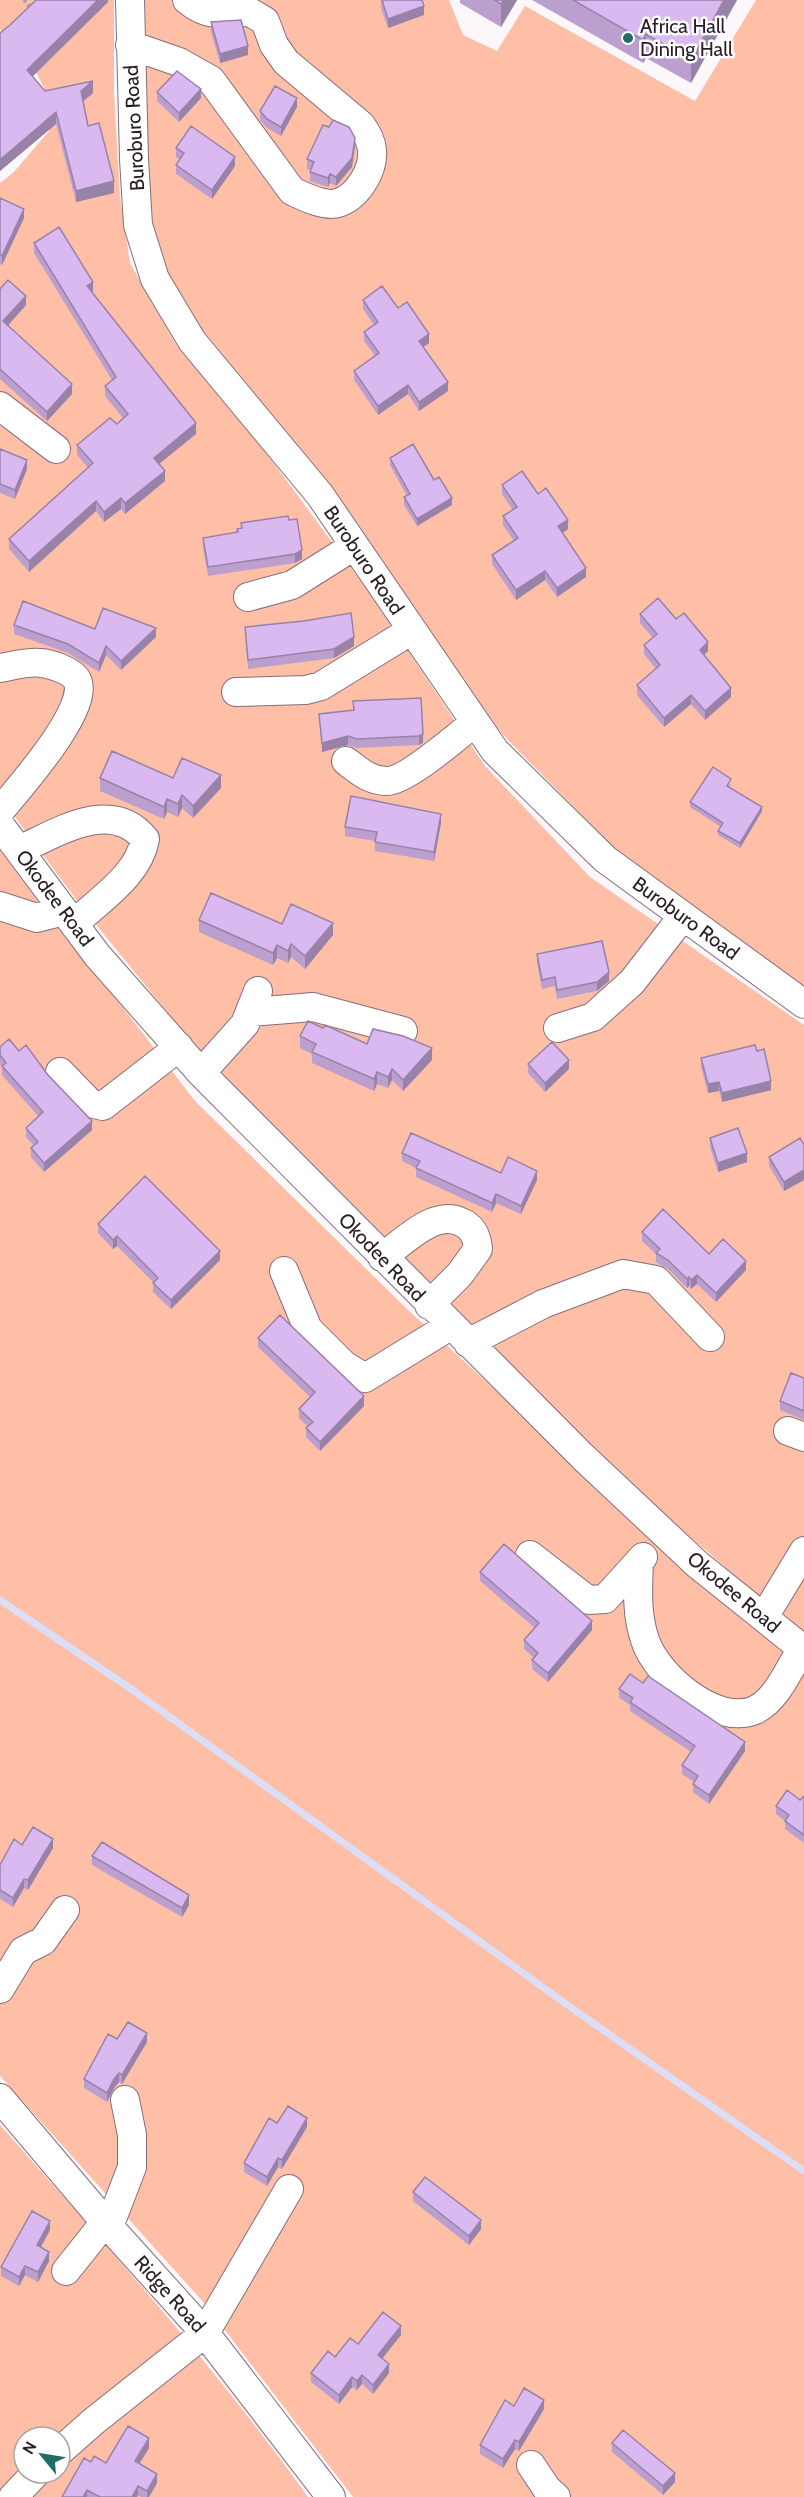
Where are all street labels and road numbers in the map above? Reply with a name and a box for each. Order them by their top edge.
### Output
street label: Buroburo Road [119,65,149,191]
street label: Buroburo Road [319,501,409,619]
street label: Okodee Road [11,845,99,951]
street label: Buroburo Road [628,871,744,965]
street label: Okodee Road [334,1208,430,1306]
street label: Okodee Road [683,1546,785,1638]
street label: Ridge Road [129,2251,211,2337]

